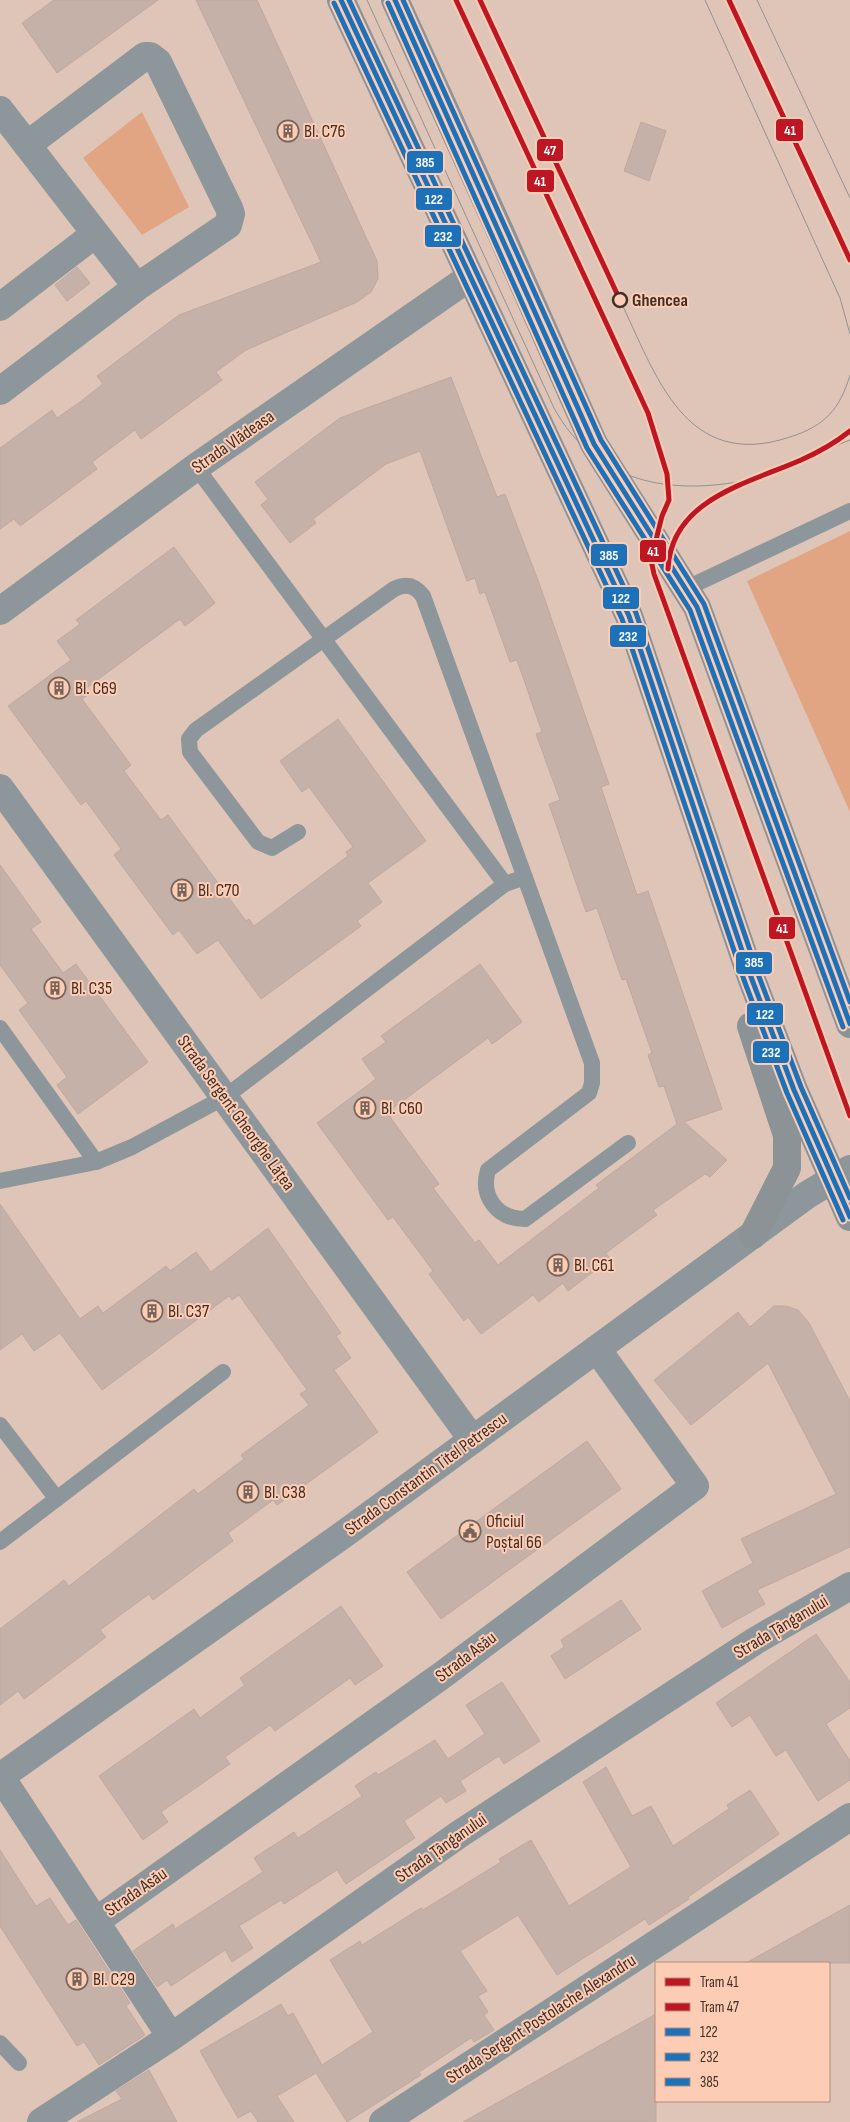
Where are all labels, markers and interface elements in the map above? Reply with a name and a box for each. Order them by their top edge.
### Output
line badge: 41 [775,118,804,142]
building icon: Bl. C76 [276,119,300,143]
place label: Bl. C76 [304,121,346,142]
text: 41 [784,122,797,139]
line badge: 47 [536,138,564,162]
text: 47 [544,142,557,159]
line badge: 385 [406,150,444,174]
text: 385 [415,154,435,171]
line badge: 41 [526,169,555,193]
text: 41 [534,173,547,190]
line badge: 122 [415,187,453,211]
text: 122 [425,191,443,208]
line badge: 232 [424,224,462,248]
text: 232 [434,228,452,245]
place label: Ghencea [632,290,688,311]
marker: Ghencea [612,292,628,308]
street label: Strada Vlădeasa [188,406,278,478]
line badge: 41 [639,539,667,563]
line badge: 385 [590,543,628,567]
text: 41 [647,543,660,560]
text: 385 [599,547,619,564]
line badge: 122 [602,586,640,610]
text: 122 [612,590,630,607]
line badge: 232 [609,624,647,648]
text: 232 [619,628,637,645]
building icon: Bl. C69 [47,676,71,700]
place label: Bl. C69 [75,678,117,699]
building icon: Bl. C70 [170,878,194,902]
place label: Bl. C70 [198,880,240,901]
line badge: 41 [768,916,796,940]
text: 41 [776,920,789,937]
line badge: 385 [735,951,773,975]
text: 385 [744,954,764,971]
building icon: Bl. C35 [43,976,67,1000]
place label: Bl. C35 [71,978,112,999]
line badge: 122 [746,1002,784,1026]
text: 122 [756,1006,774,1023]
street label: Strada Sergent Gheorghe Lățea [173,1031,299,1195]
line badge: 232 [752,1040,790,1064]
text: 232 [762,1044,780,1061]
building icon: Bl. C60 [353,1096,377,1120]
place label: Bl. C60 [381,1098,423,1119]
building icon: Bl. C61 [546,1253,570,1277]
place label: Bl. C61 [574,1255,615,1276]
building icon: Bl. C37 [140,1299,164,1323]
place label: Bl. C37 [168,1301,210,1322]
street label: Strada Constantin Titel Petrescu [341,1408,511,1540]
building icon: Bl. C38 [236,1480,260,1504]
place label: Bl. C38 [264,1482,306,1503]
place label: Oficiul Poștal 66 [486,1511,542,1553]
public building icon: Oficiul Poștal 66 [458,1519,482,1543]
street label: Strada Țânganului [730,1591,832,1663]
street label: Strada Asău [431,1627,501,1687]
street label: Strada Țânganului [391,1809,491,1887]
street label: Strada Asău [101,1863,171,1921]
street label: Strada Sergent Postolache Alexandru [442,1950,640,2088]
legend [655,1962,830,2102]
building icon: Bl. C29 [65,1967,89,1991]
place label: Bl. C29 [93,1969,135,1990]
text: Tram 41 [700,1973,739,1992]
text: Tram 47 [700,1998,739,2017]
text: 122 [700,2023,718,2042]
text: 232 [700,2048,719,2067]
text: 385 [700,2073,719,2092]

